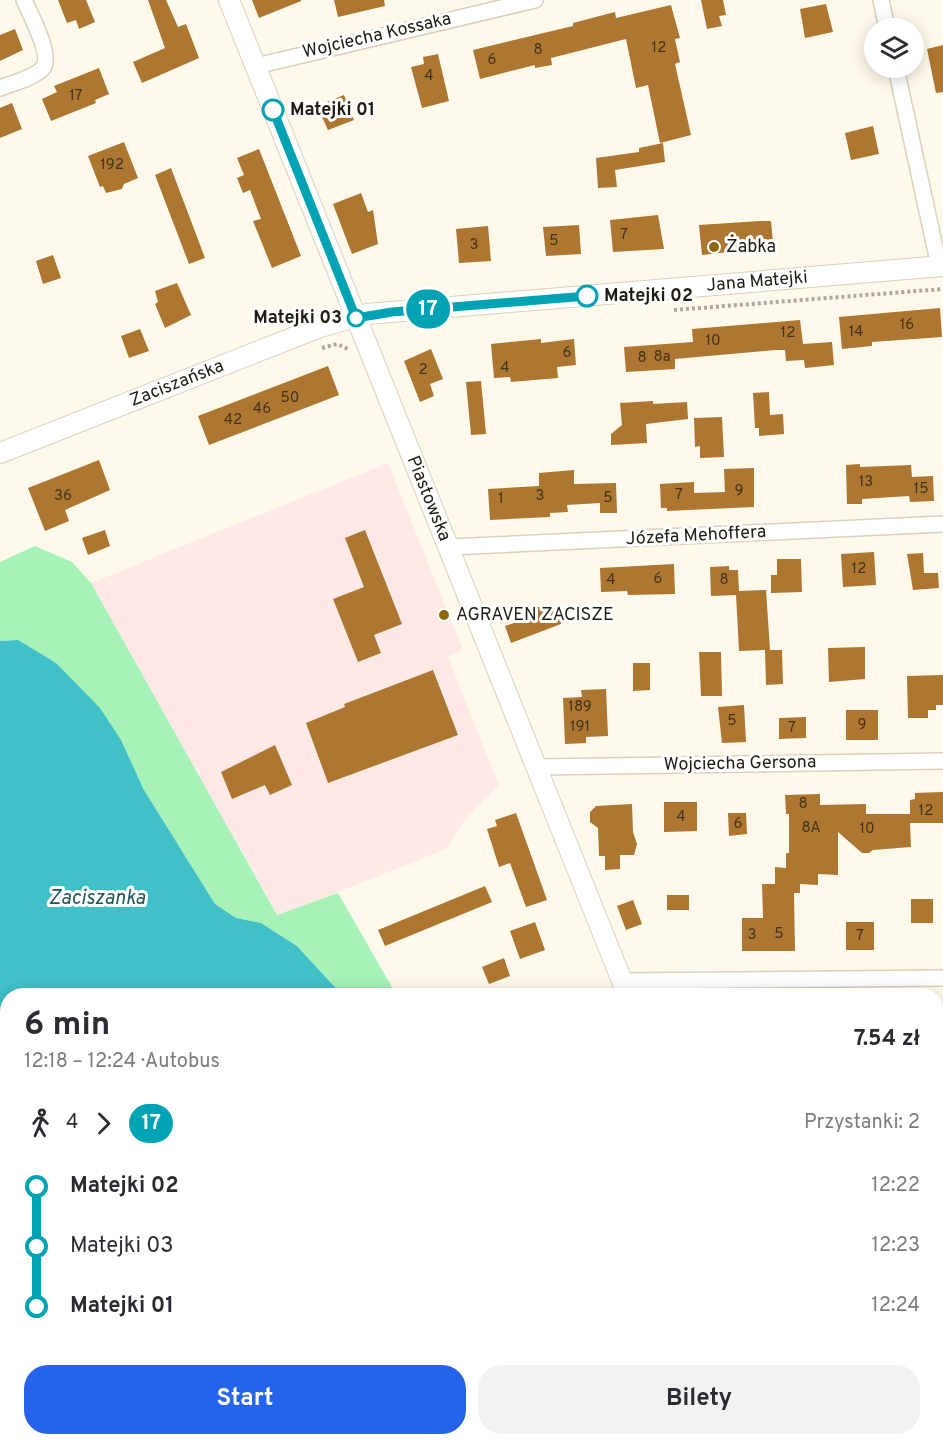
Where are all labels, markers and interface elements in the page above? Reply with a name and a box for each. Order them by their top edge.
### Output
street label: Wojciecha Kossaka [300,8,454,64]
map controls [864,18,924,78]
button: layers [864,18,924,78]
house number: 12 [652,39,666,58]
house number: 8 [533,41,543,60]
house number: 6 [488,51,497,70]
house number: 4 [424,67,434,86]
house number: 17 [69,87,83,106]
marker: Matejki 01 [262,99,284,121]
place label: Matejki 01 [290,99,375,122]
house number: 192 [100,156,124,175]
house number: 7 [620,226,628,245]
house number: 5 [549,232,559,251]
place label: Żabka [726,234,776,259]
house number: 3 [469,236,479,255]
marker: Żabka [707,240,721,254]
street label: Jana Matejki [705,266,809,297]
marker: Matejki 02 [576,285,598,307]
place label: Matejki 02 [604,285,693,308]
line badge: 17 [401,290,455,328]
text: 17 [418,296,438,323]
place label: Matejki 03 [253,307,342,330]
marker: Matejki 03 [347,309,365,327]
house number: 16 [900,316,914,335]
house number: 14 [849,323,863,342]
house number: 12 [781,324,795,343]
house number: 10 [705,332,721,351]
house number: 6 [563,344,572,363]
house number: 8a [653,348,671,367]
house number: 8 [637,349,647,368]
street label: Zaciszańska [126,355,227,412]
house number: 4 [500,359,510,378]
house number: 2 [418,361,428,380]
house number: 50 [281,389,299,408]
house number: 46 [253,400,271,419]
house number: 42 [224,411,242,430]
street label: Piastowska [401,452,456,545]
house number: 13 [859,473,873,492]
house number: 15 [914,480,928,499]
house number: 9 [735,482,743,501]
house number: 7 [675,486,683,505]
house number: 36 [54,487,72,506]
house number: 3 [535,487,545,506]
house number: 5 [603,489,613,508]
house number: 1 [498,490,504,509]
street label: Józefa Mehoffera [625,521,767,551]
house number: 12 [852,560,866,579]
house number: 6 [654,570,663,589]
house number: 4 [606,571,616,590]
house number: 8 [719,571,729,590]
place label: AGRAVEN ZACISZE [456,604,614,627]
marker: AGRAVEN ZACISZE [437,608,451,622]
house number: 189 [568,698,592,717]
house number: 5 [727,712,737,731]
house number: 9 [858,716,866,735]
house number: 191 [570,718,590,737]
house number: 7 [788,719,796,738]
street label: Wojciecha Gersona [663,751,817,777]
house number: 8 [798,795,808,814]
house number: 12 [919,802,933,821]
house number: 4 [676,808,686,827]
house number: 6 [734,815,743,834]
house number: 8A [801,819,821,838]
house number: 10 [859,820,875,839]
water label: Zaciszanka [49,886,146,912]
house number: 5 [774,925,784,944]
house number: 3 [747,926,757,945]
house number: 7 [856,927,864,946]
text: 6 min [24,1005,110,1047]
text: 7.54 zł [854,1026,920,1053]
text: 12:18 – 12:24 · Autobus [24,1049,220,1075]
icon: walk [24,1107,57,1140]
icon: forward [87,1107,120,1140]
text: 4 [66,1110,78,1136]
text: 17 [141,1110,161,1137]
text: Przystanki: 2 [804,1110,920,1136]
text: Matejki 02 [70,1173,179,1200]
text: 12:22 [871,1173,920,1199]
text: Matejki 03 [70,1233,174,1260]
text: 12:23 [872,1233,920,1259]
text: Matejki 01 [70,1293,174,1320]
text: 12:24 [871,1293,920,1319]
button: Start [24,1365,466,1434]
button: Bilety [478,1365,920,1434]

